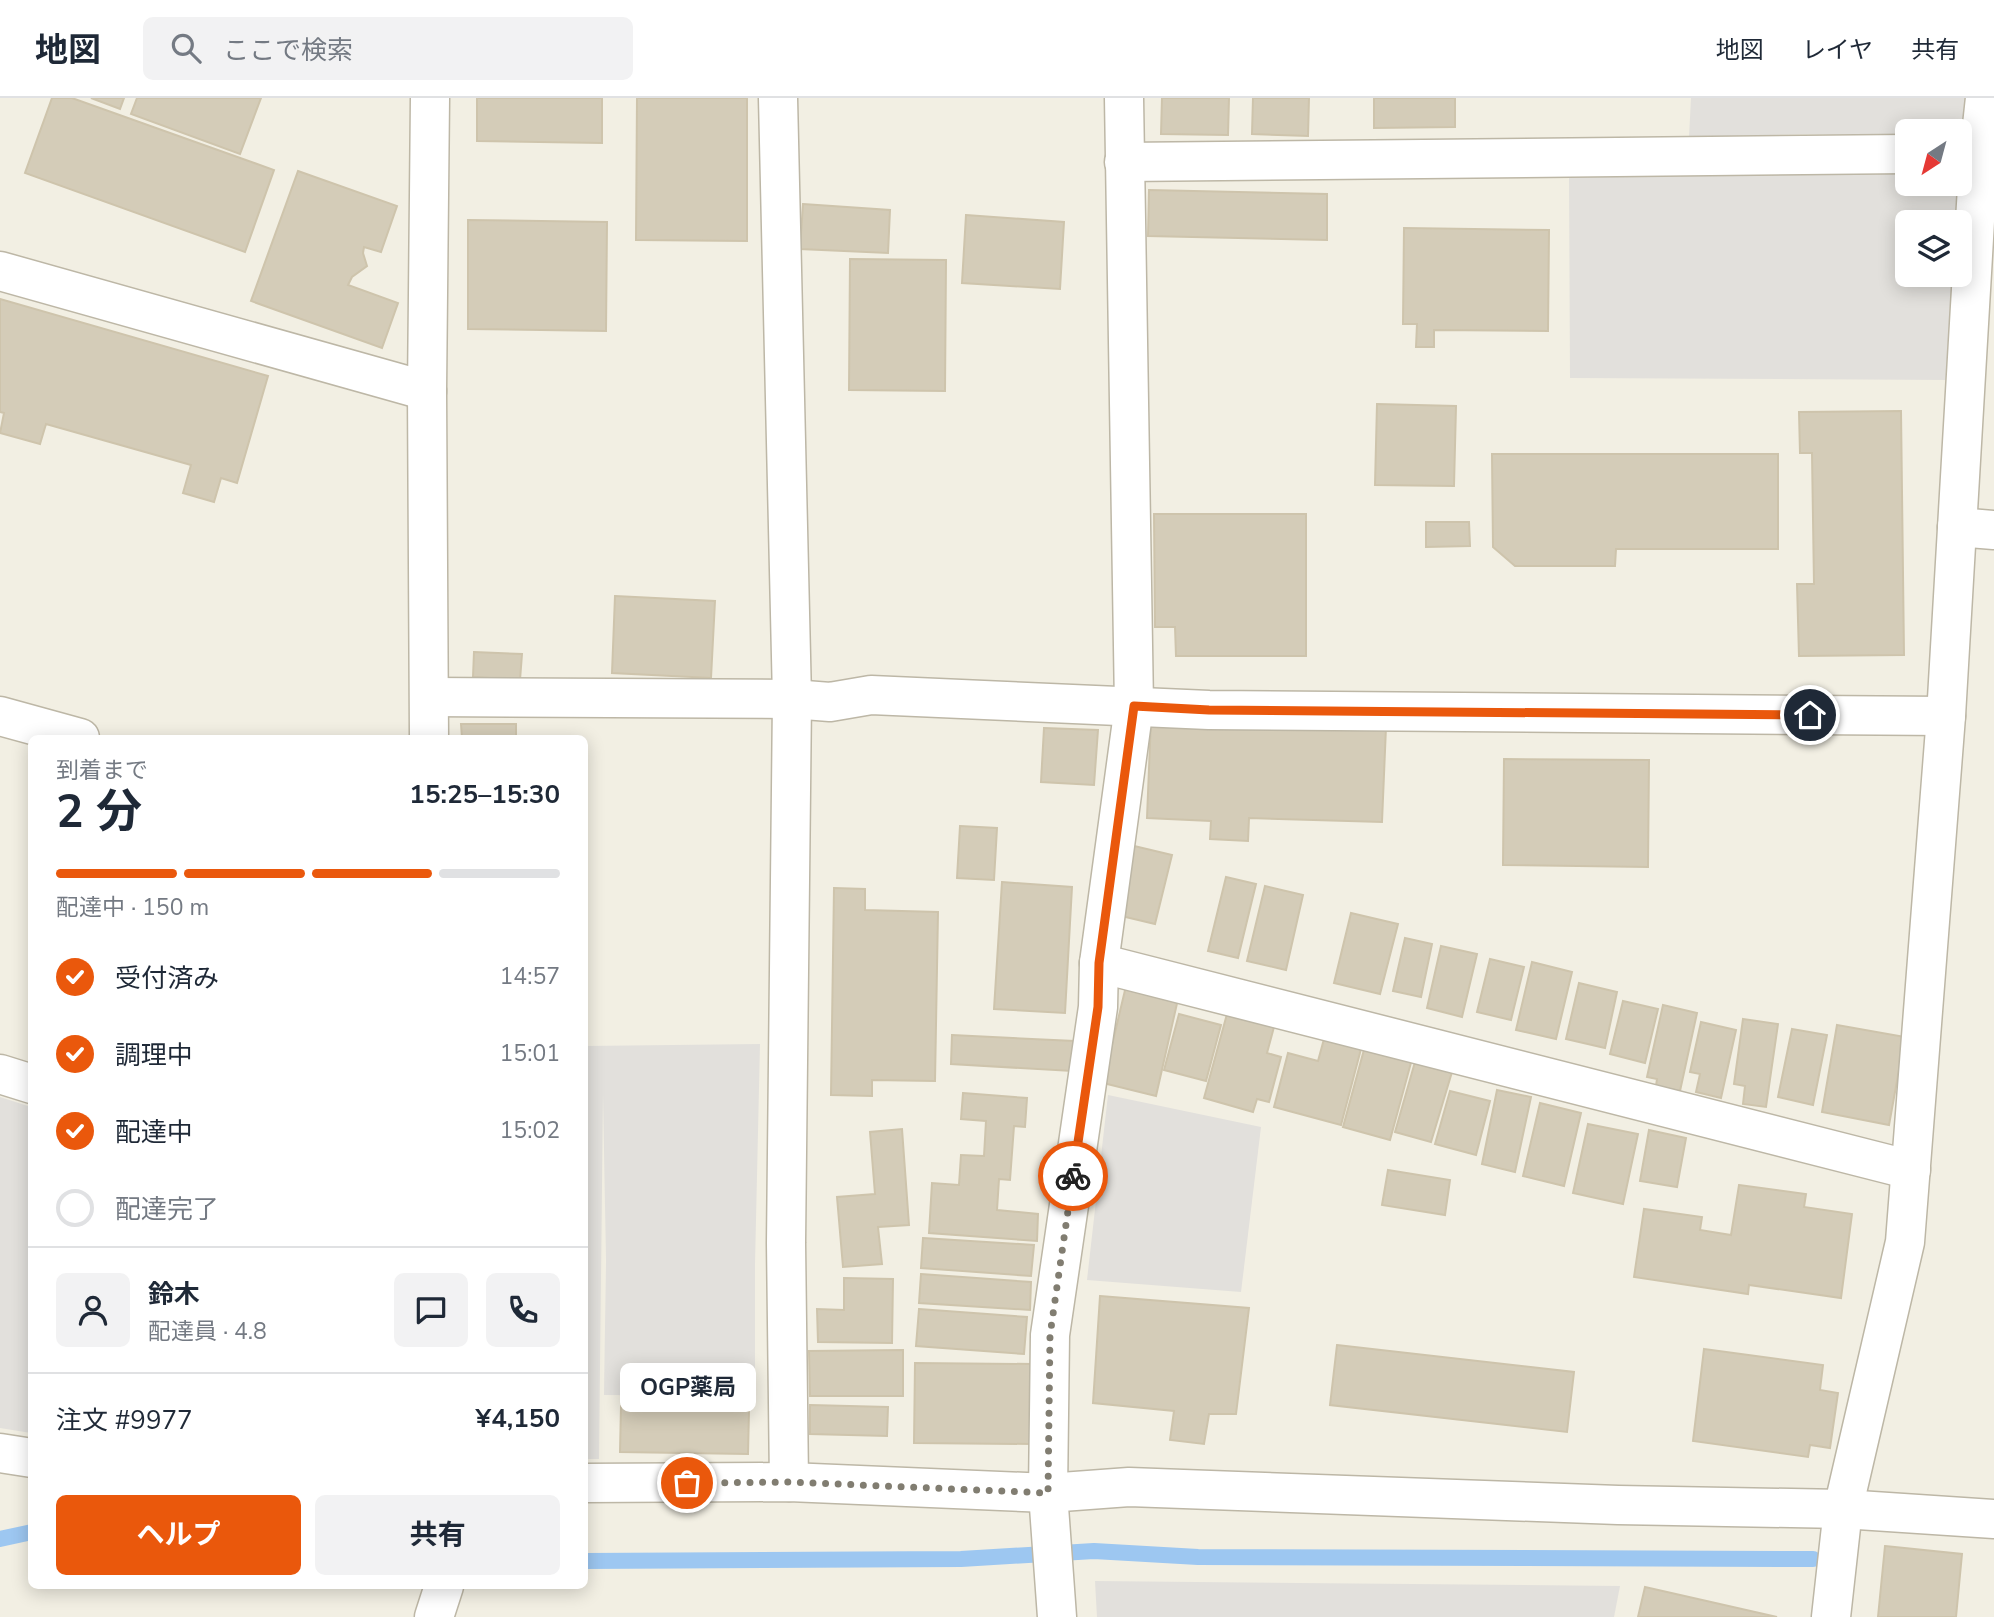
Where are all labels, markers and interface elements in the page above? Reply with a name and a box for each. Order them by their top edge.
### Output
search box [143,17,633,80]
text: 地図 [35,28,101,73]
icon: search [167,29,205,67]
text: ここで検索 [223,33,353,68]
text: 地図 [1716,34,1764,66]
text: レイヤ [1802,34,1873,66]
text: 共有 [1911,34,1959,66]
north arrow [1895,119,1972,196]
map controls [1895,119,1972,287]
button: layers [1895,210,1972,287]
pin [1780,685,1840,745]
icon: home [1791,696,1829,734]
text: 到着まで [56,755,148,786]
text: 15:25–15:30 [409,777,560,812]
text: 2 分 [56,780,142,843]
text: 配達中 · 150 m [56,892,209,923]
icon: check [56,958,94,996]
text: 受付済み [115,961,219,996]
text: 14:57 [500,961,560,992]
icon: check [56,1035,94,1073]
text: 調理中 [115,1038,193,1073]
text: 15:01 [500,1038,560,1069]
icon: check [56,1112,94,1150]
text: 配達中 [115,1115,193,1150]
text: 15:02 [500,1115,560,1146]
courier [1038,1141,1108,1211]
icon: bike [1054,1157,1092,1195]
text: 配達完了 [115,1192,219,1227]
button: person [56,1273,130,1347]
button: chat [394,1273,468,1347]
button: phone [486,1273,560,1347]
text: 鈴木 [148,1277,200,1312]
text: 配達員 · 4.8 [148,1316,267,1347]
callout: OGP薬局 [619,1364,755,1413]
text: OGP薬局 [640,1372,736,1403]
text: ¥4,150 [476,1401,560,1436]
text: 注文 #9977 [56,1403,193,1438]
pin [657,1453,717,1513]
icon: bag [668,1464,706,1502]
button: ヘルプ [56,1495,301,1575]
button: 共有 [315,1495,560,1575]

